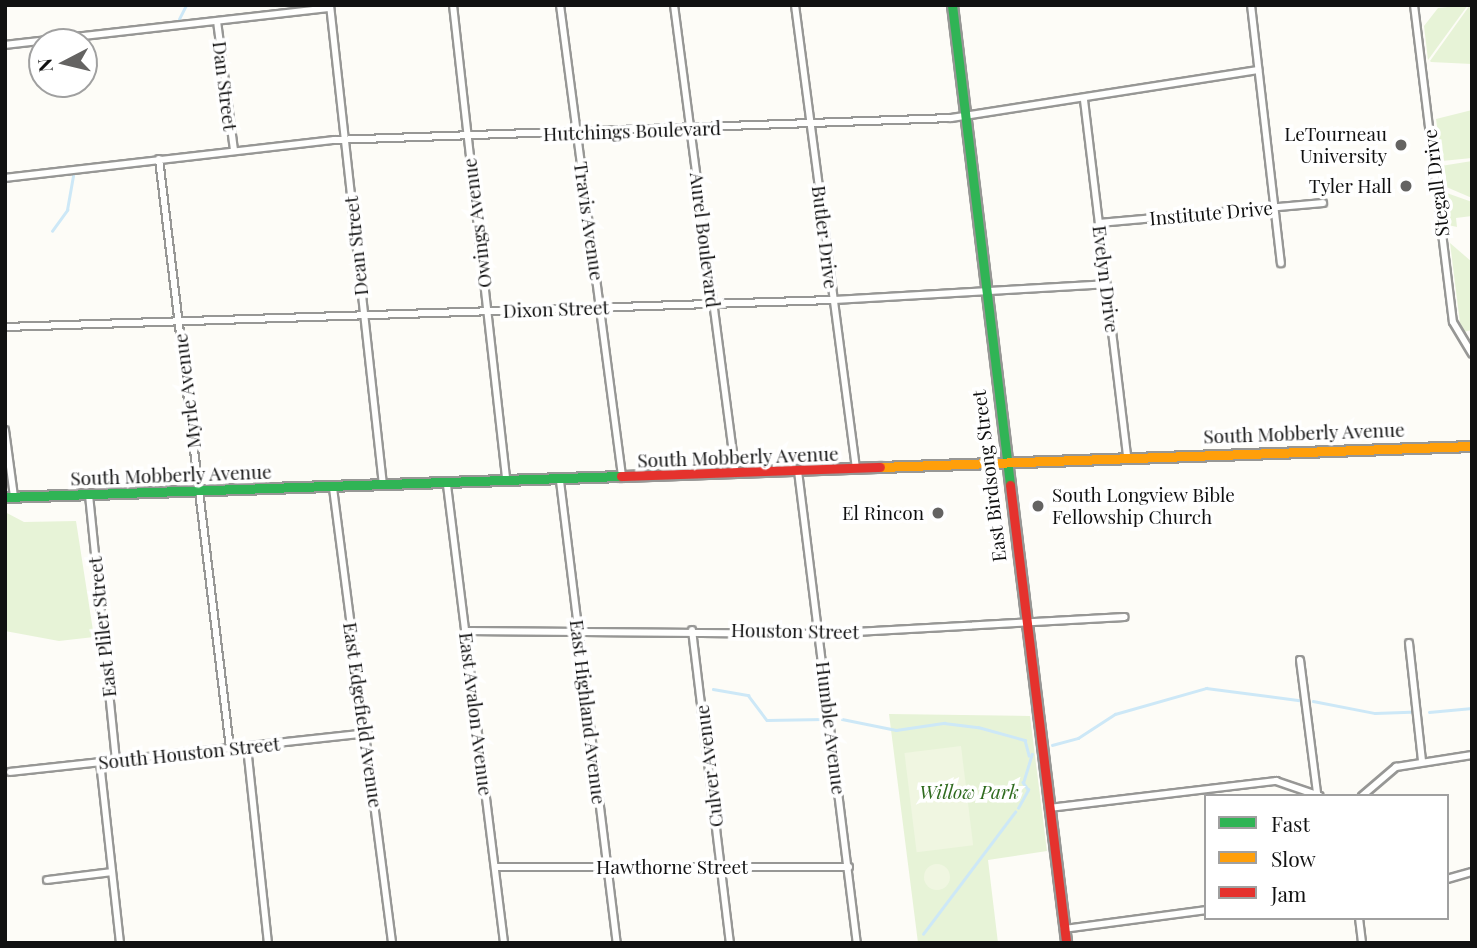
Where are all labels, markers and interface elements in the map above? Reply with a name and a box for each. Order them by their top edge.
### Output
north arrow [28,28,98,98]
street label: Dan Street [208,40,242,132]
text: N [30,57,58,74]
street label: Hutchings Boulevard [543,117,721,145]
place label: LeTourneau University [1284,123,1387,167]
street label: Stegall Drive [1418,128,1454,238]
marker: LeTourneau University [1393,137,1409,153]
street label: Owings Avenue [458,156,496,290]
street label: Travis Avenue [569,160,609,282]
street label: Aurel Boulevard [685,171,725,309]
place label: Tyler Hall [1308,175,1392,197]
marker: Tyler Hall [1398,178,1414,194]
street label: Butler Drive [807,184,843,290]
street label: Dean Street [339,195,373,297]
street label: Institute Drive [1148,196,1274,230]
street label: Evelyn Drive [1088,224,1124,334]
street label: Dixon Street [502,296,610,322]
street label: Myrle Avenue [169,332,205,450]
street label: East Birdsong Street [967,389,1011,563]
street label: South Mobberly Avenue [1202,418,1406,448]
street label: South Mobberly Avenue [636,442,840,472]
street label: South Mobberly Avenue [69,460,273,490]
place label: South Longview Bible Fellowship Church [1052,484,1235,528]
marker: South Longview Bible Fellowship Church [1030,498,1046,514]
place label: El Rincon [842,502,924,524]
marker: El Rincon [930,505,946,521]
street label: East Pliler Street [83,555,121,699]
street label: East Highland Avenue [565,618,611,806]
street label: Houston Street [731,618,859,644]
street label: East Edgefield Avenue [339,620,387,810]
street label: East Avalon Avenue [455,630,497,798]
street label: Humble Avenue [811,660,851,796]
street label: Culver Avenue [690,703,728,829]
street label: South Houston Street [97,732,281,774]
park label: Willow Park [919,781,1019,803]
legend [1204,794,1449,920]
text: Fast [1271,809,1310,837]
text: Slow [1271,844,1316,872]
street label: Hawthorne Street [596,856,748,878]
text: Jam [1271,879,1307,907]

